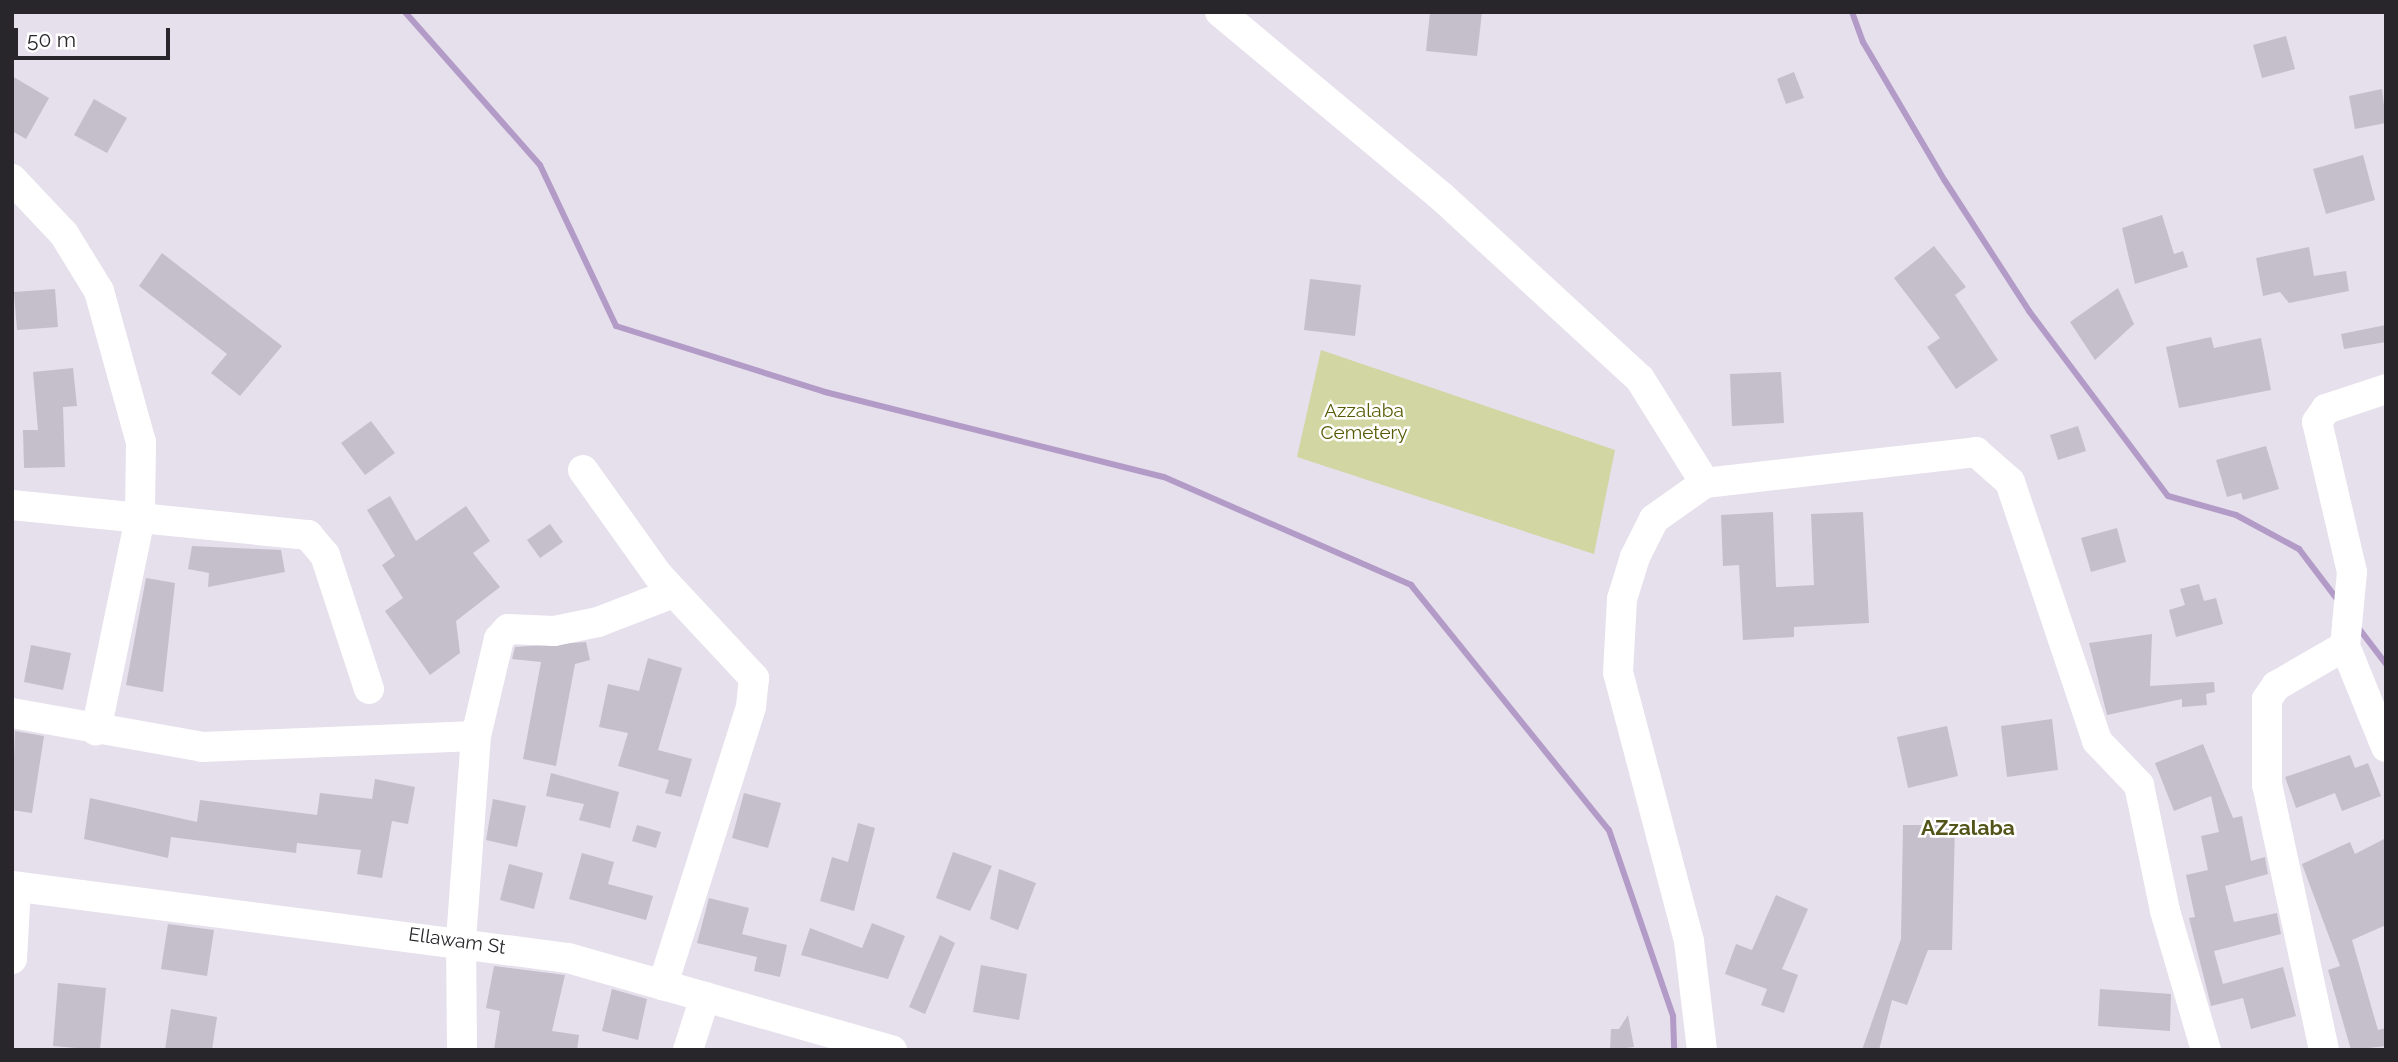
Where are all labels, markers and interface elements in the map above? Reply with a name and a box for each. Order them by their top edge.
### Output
scale bar [18,14,173,58]
text: 50 m [27,27,76,52]
park label: Azzalaba Cemetery [1320,400,1408,444]
district label: AZzalaba [1921,815,2015,841]
street label: Ellawam St [407,923,507,959]

